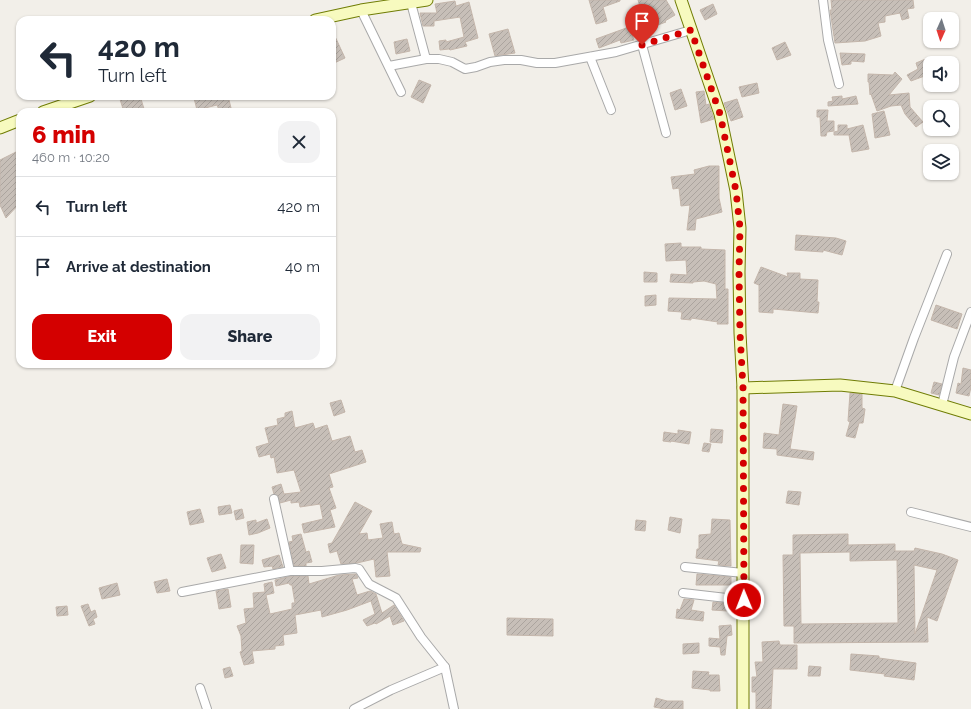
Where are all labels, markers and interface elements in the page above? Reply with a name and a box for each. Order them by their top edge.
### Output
pin [625,4,659,45]
icon: arrive [631,10,653,32]
north arrow [923,12,959,48]
map controls [923,12,959,180]
text: 420 m [98,31,180,64]
icon: left [32,32,84,84]
button: sound [923,56,959,92]
text: Turn left [98,65,167,86]
button: search [923,100,959,136]
text: 6 min [32,120,96,149]
button: close [278,121,320,163]
button: layers [923,144,959,180]
text: 460 m · 10:20 [32,150,110,165]
icon: left [32,196,54,218]
text: Turn left [66,198,127,216]
text: 420 m [277,198,320,216]
icon: arrive [32,256,54,278]
text: Arrive at destination [66,258,211,276]
text: 40 m [285,258,320,276]
button: Exit [32,314,172,360]
button: Share [180,314,320,360]
position arrow [723,579,765,621]

